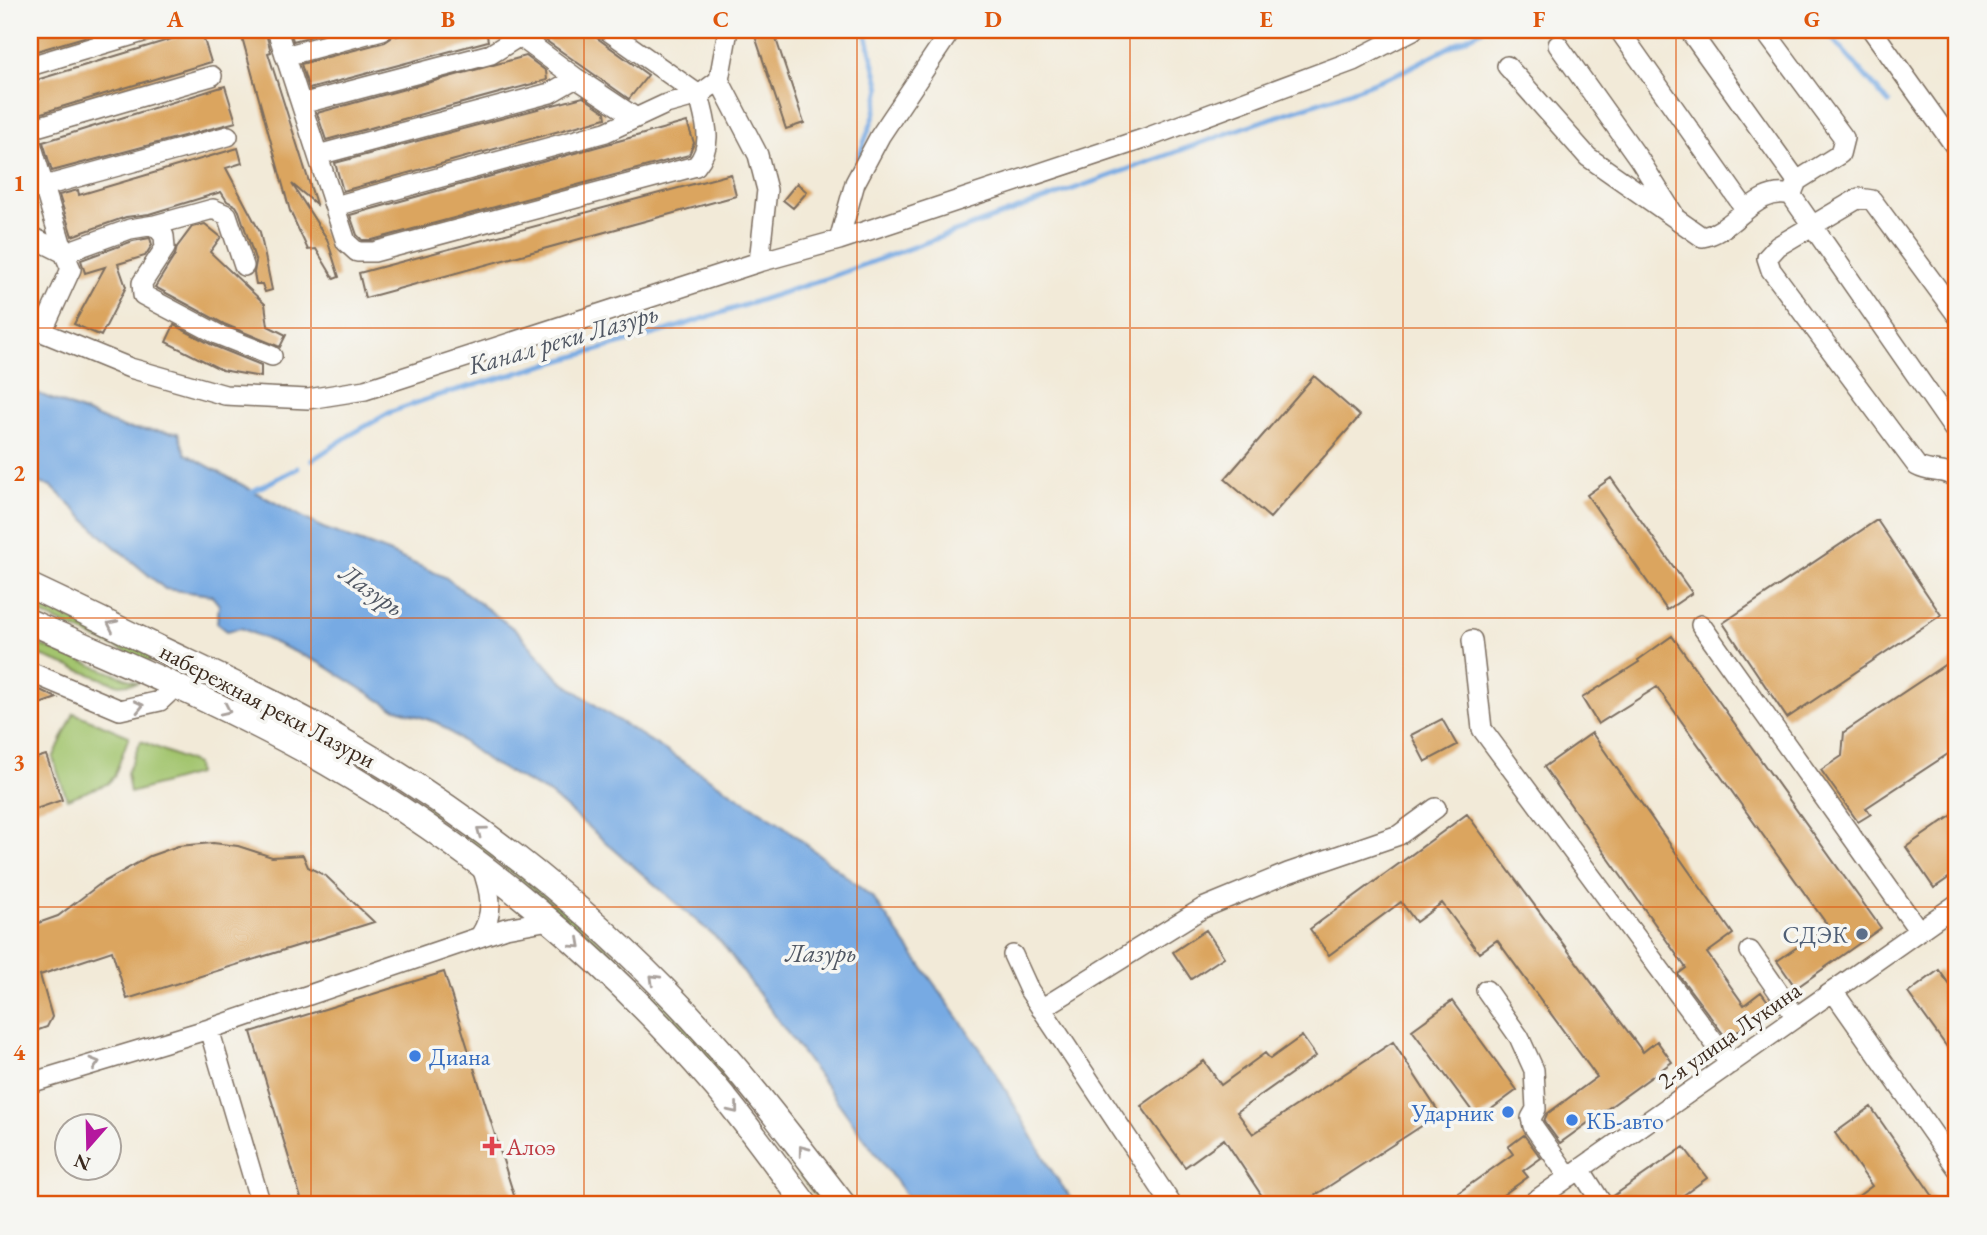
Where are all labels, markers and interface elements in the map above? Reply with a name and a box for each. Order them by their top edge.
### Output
text: A [166,4,184,34]
text: B [441,4,455,34]
text: C [713,4,729,34]
text: D [984,4,1002,34]
text: E [1259,4,1273,34]
text: F [1533,4,1546,34]
text: G [1804,4,1820,34]
text: 1 [13,168,25,198]
water label: Канал реки Лазурь [463,296,662,383]
text: 2 [13,458,25,488]
water label: Лазурь [331,555,411,624]
one-way arrow [107,619,119,633]
street label: набережная реки Лазури [155,635,381,775]
one-way arrow [133,700,145,714]
one-way arrow [219,701,231,715]
text: 3 [13,747,25,777]
one-way arrow [476,827,489,840]
place label: СДЭК [1783,919,1848,950]
marker: СДЭК [1854,926,1870,942]
one-way arrow [569,936,582,949]
water label: Лазурь [783,936,857,970]
street label: 2-я улица Лукина [1651,974,1807,1096]
one-way arrow [649,975,662,988]
text: 4 [13,1037,26,1067]
place label: Диана [429,1041,491,1072]
marker: Диана [407,1048,423,1064]
one-way arrow [89,1056,101,1071]
place label: Ударник [1411,1097,1495,1128]
one-way arrow [726,1100,738,1113]
marker: Ударник [1500,1104,1516,1120]
place label: КБ-авто [1586,1105,1664,1136]
north arrow [52,1112,122,1182]
marker: КБ-авто [1564,1112,1580,1128]
place label: Алоэ [505,1131,555,1162]
marker: Алоэ [484,1138,500,1154]
one-way arrow [799,1145,812,1158]
text: N [70,1148,94,1177]

